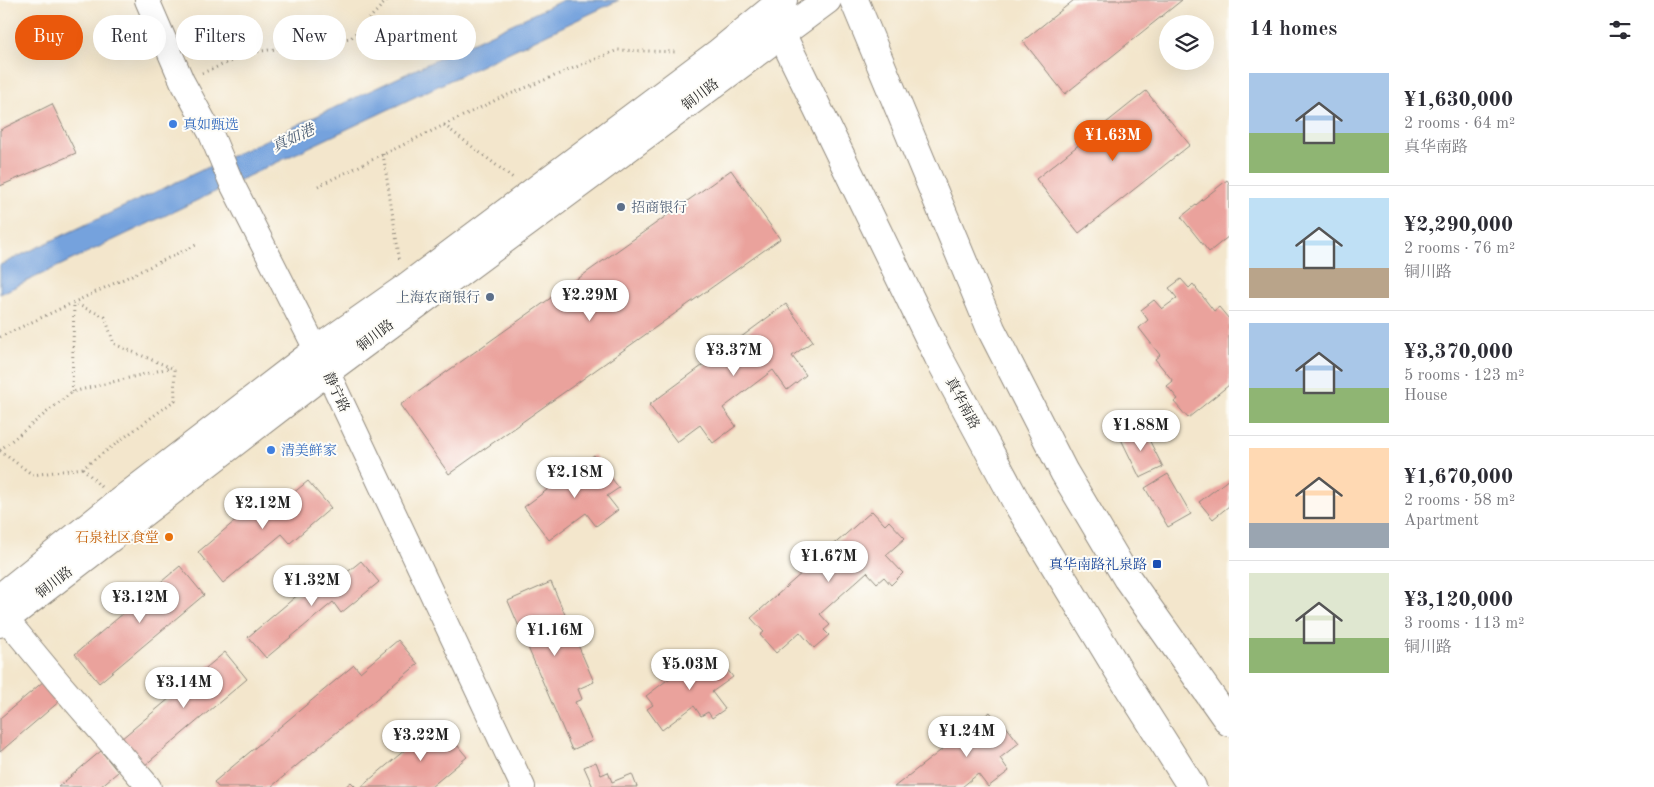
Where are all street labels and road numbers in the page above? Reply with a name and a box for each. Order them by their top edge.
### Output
street label: 铜川路 [679,76,722,113]
street label: 铜川路 [354,317,397,354]
street label: 静宁路 [321,370,352,414]
street label: 真华南路 [943,375,982,431]
street label: 铜川路 [33,564,75,601]

